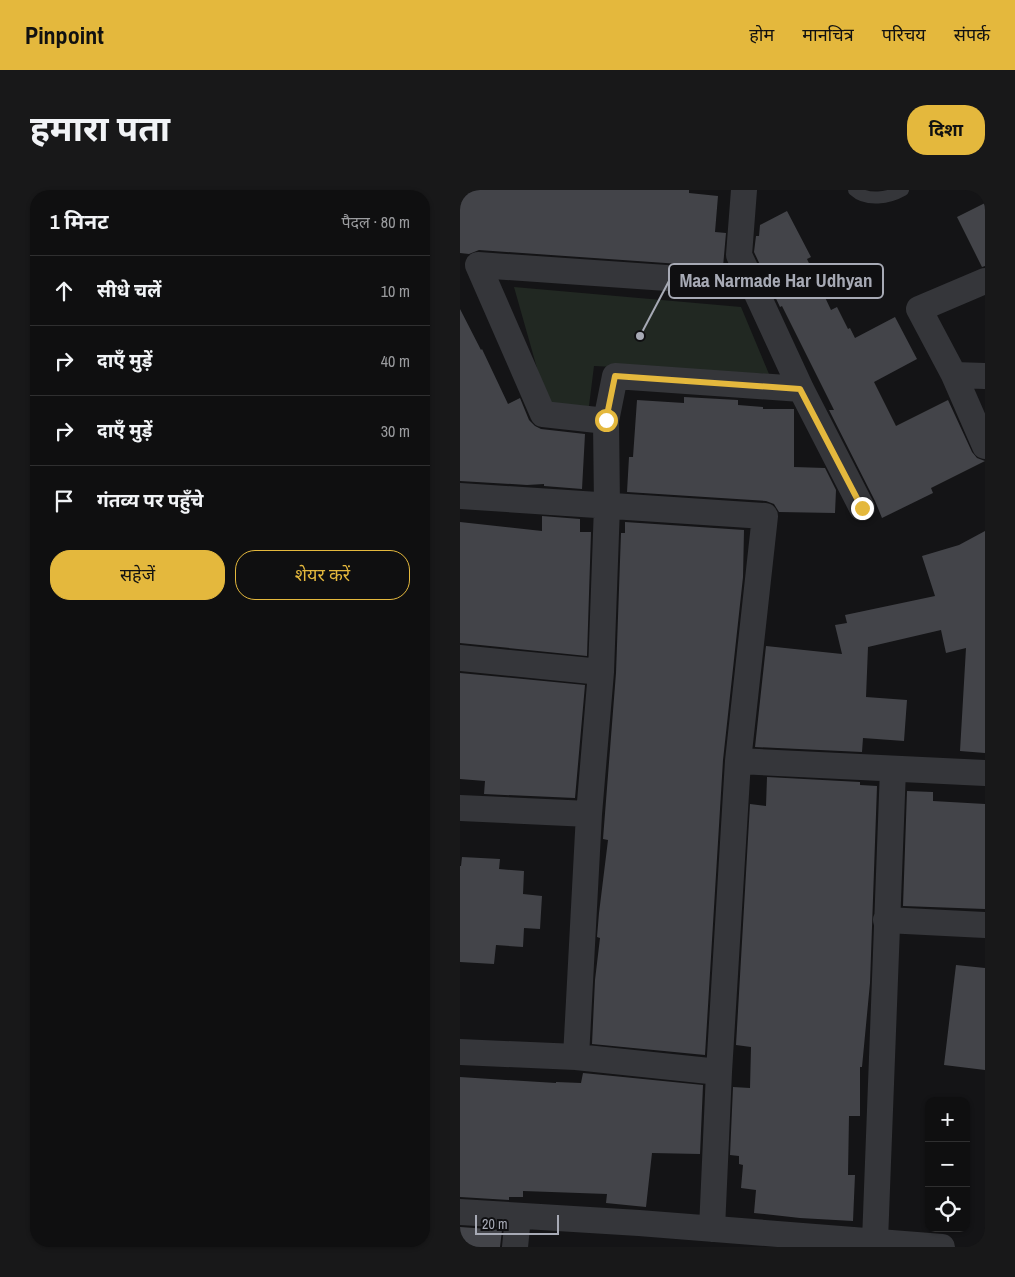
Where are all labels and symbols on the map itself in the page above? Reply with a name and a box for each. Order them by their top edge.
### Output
callout: Maa Narmade Har Udhyan [669,264,883,298]
text: Maa Narmade Har Udhyan [679,267,873,293]
route start [595,409,618,432]
route end [851,497,874,520]
scale bar [475,1212,559,1235]

